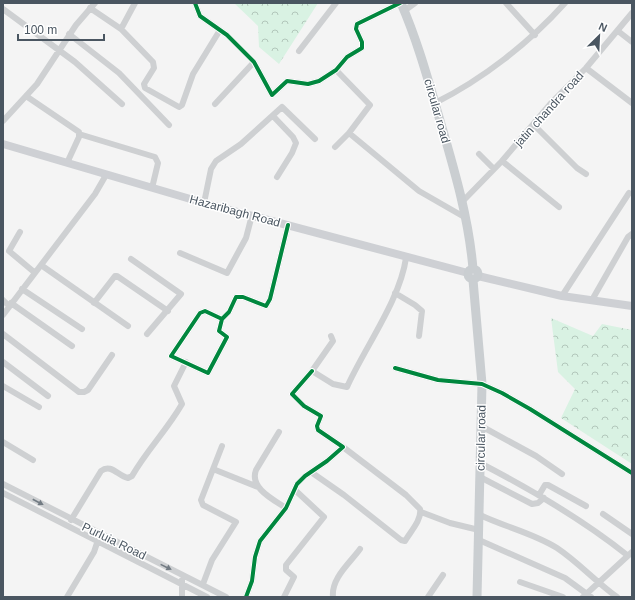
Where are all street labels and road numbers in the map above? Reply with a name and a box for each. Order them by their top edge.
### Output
street label: jatin chandra road [511,69,586,150]
street label: circular road [421,77,453,145]
street label: Hazaribagh Road [188,192,282,230]
street label: circular road [473,405,489,471]
street label: Purluia Road [80,520,148,562]

